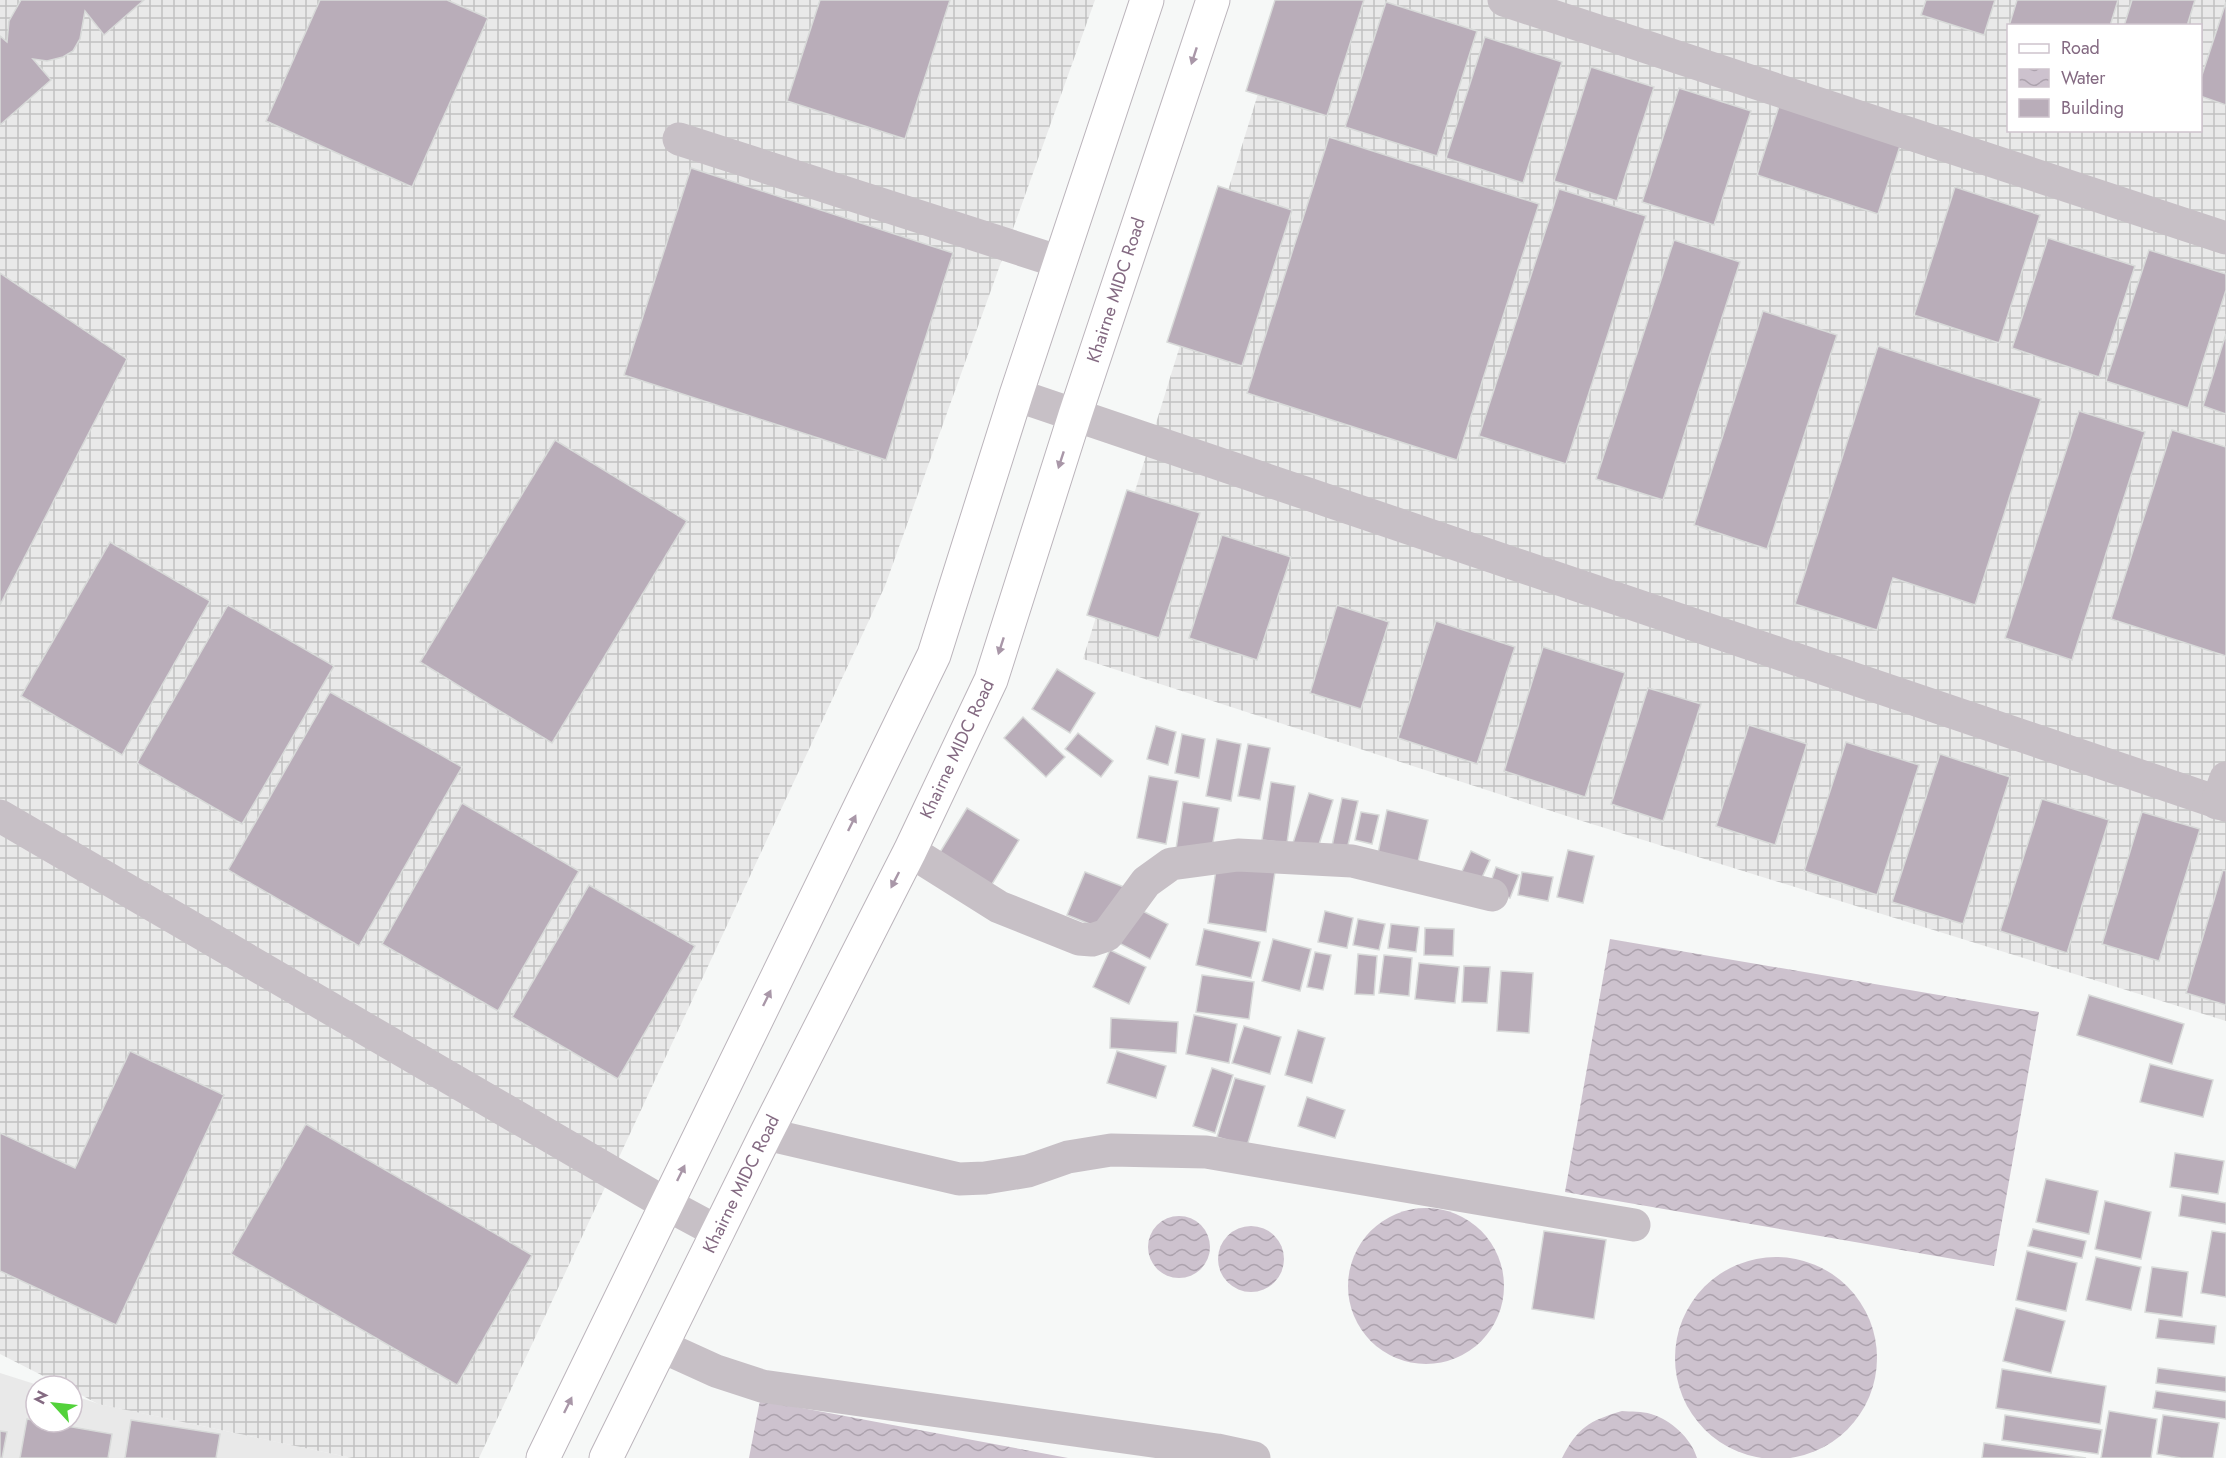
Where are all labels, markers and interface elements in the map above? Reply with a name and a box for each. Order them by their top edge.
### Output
legend [2007,24,2202,132]
text: Road [2061,35,2100,61]
one-way arrow [1189,47,1198,65]
text: Water [2061,65,2106,91]
text: Building [2061,95,2124,121]
street label: Khairne MIDC Road [1080,214,1152,366]
one-way arrow [1056,451,1065,469]
one-way arrow [996,637,1006,655]
street label: Khairne MIDC Road [913,675,1001,823]
one-way arrow [848,814,857,831]
one-way arrow [890,872,899,889]
one-way arrow [762,990,771,1007]
street label: Khairne MIDC Road [696,1110,786,1258]
one-way arrow [677,1165,686,1182]
north arrow [24,1374,84,1434]
text: N [28,1387,54,1408]
one-way arrow [564,1397,573,1414]

